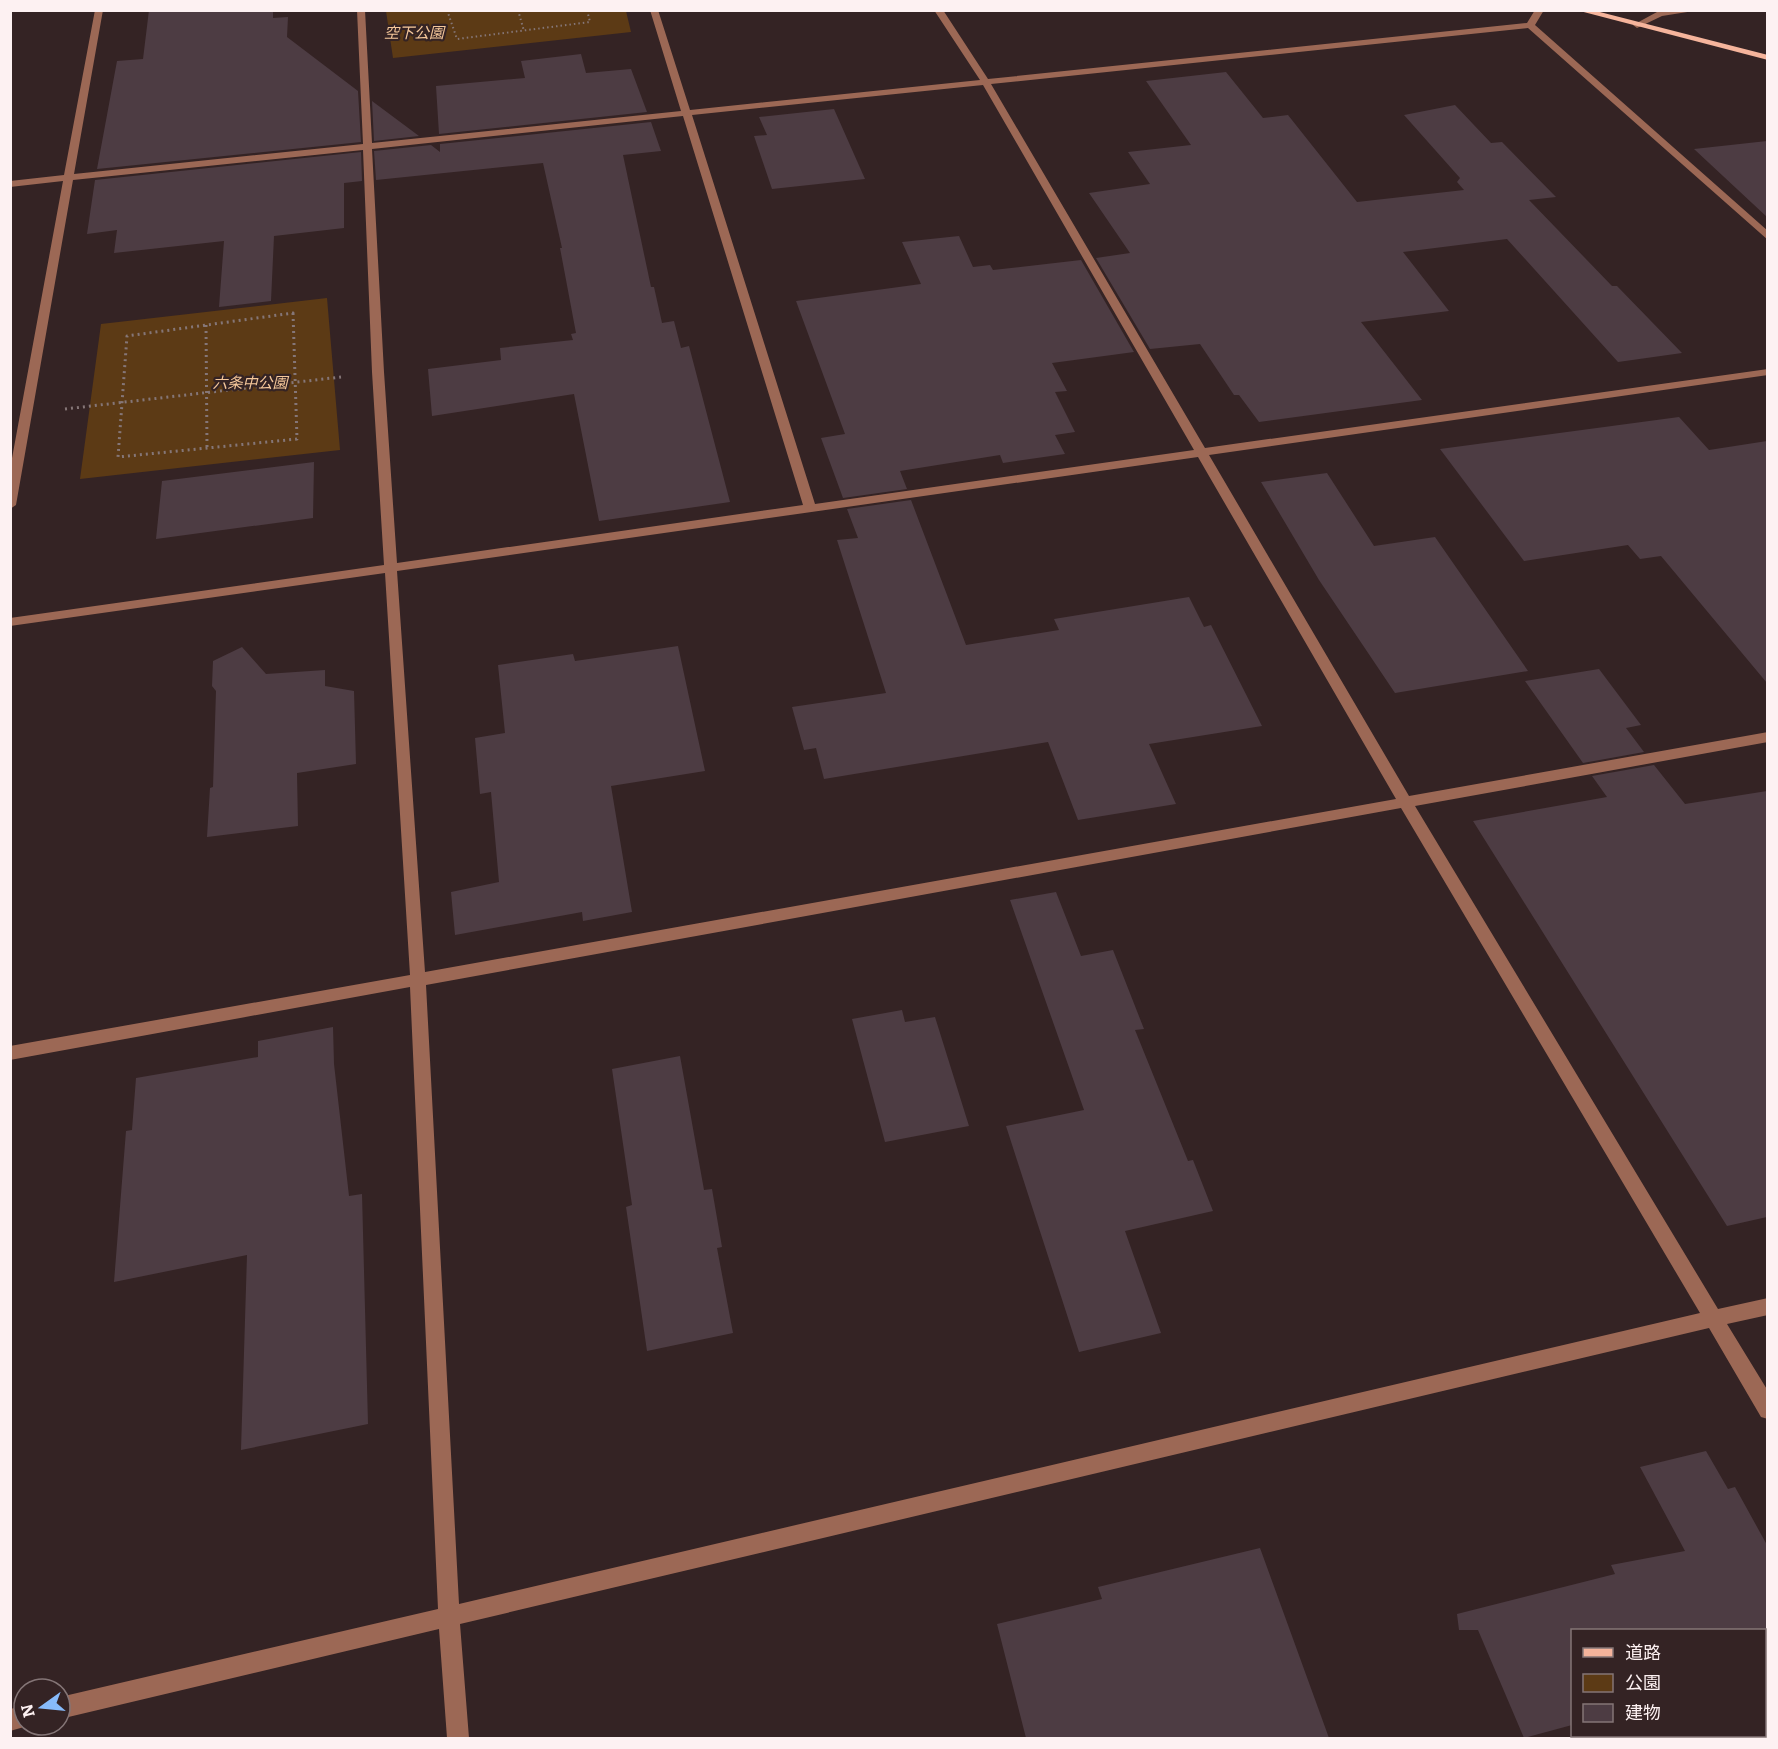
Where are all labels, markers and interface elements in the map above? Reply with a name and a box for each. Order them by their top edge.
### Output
park label: 空下公園 [384,20,446,43]
park label: 六条中公園 [212,370,289,393]
legend [1571,1629,1766,1737]
text: 道路 [1625,1638,1661,1665]
text: 公園 [1625,1668,1661,1695]
north arrow [12,1677,72,1737]
text: 建物 [1625,1698,1661,1725]
text: N [13,1702,40,1721]

